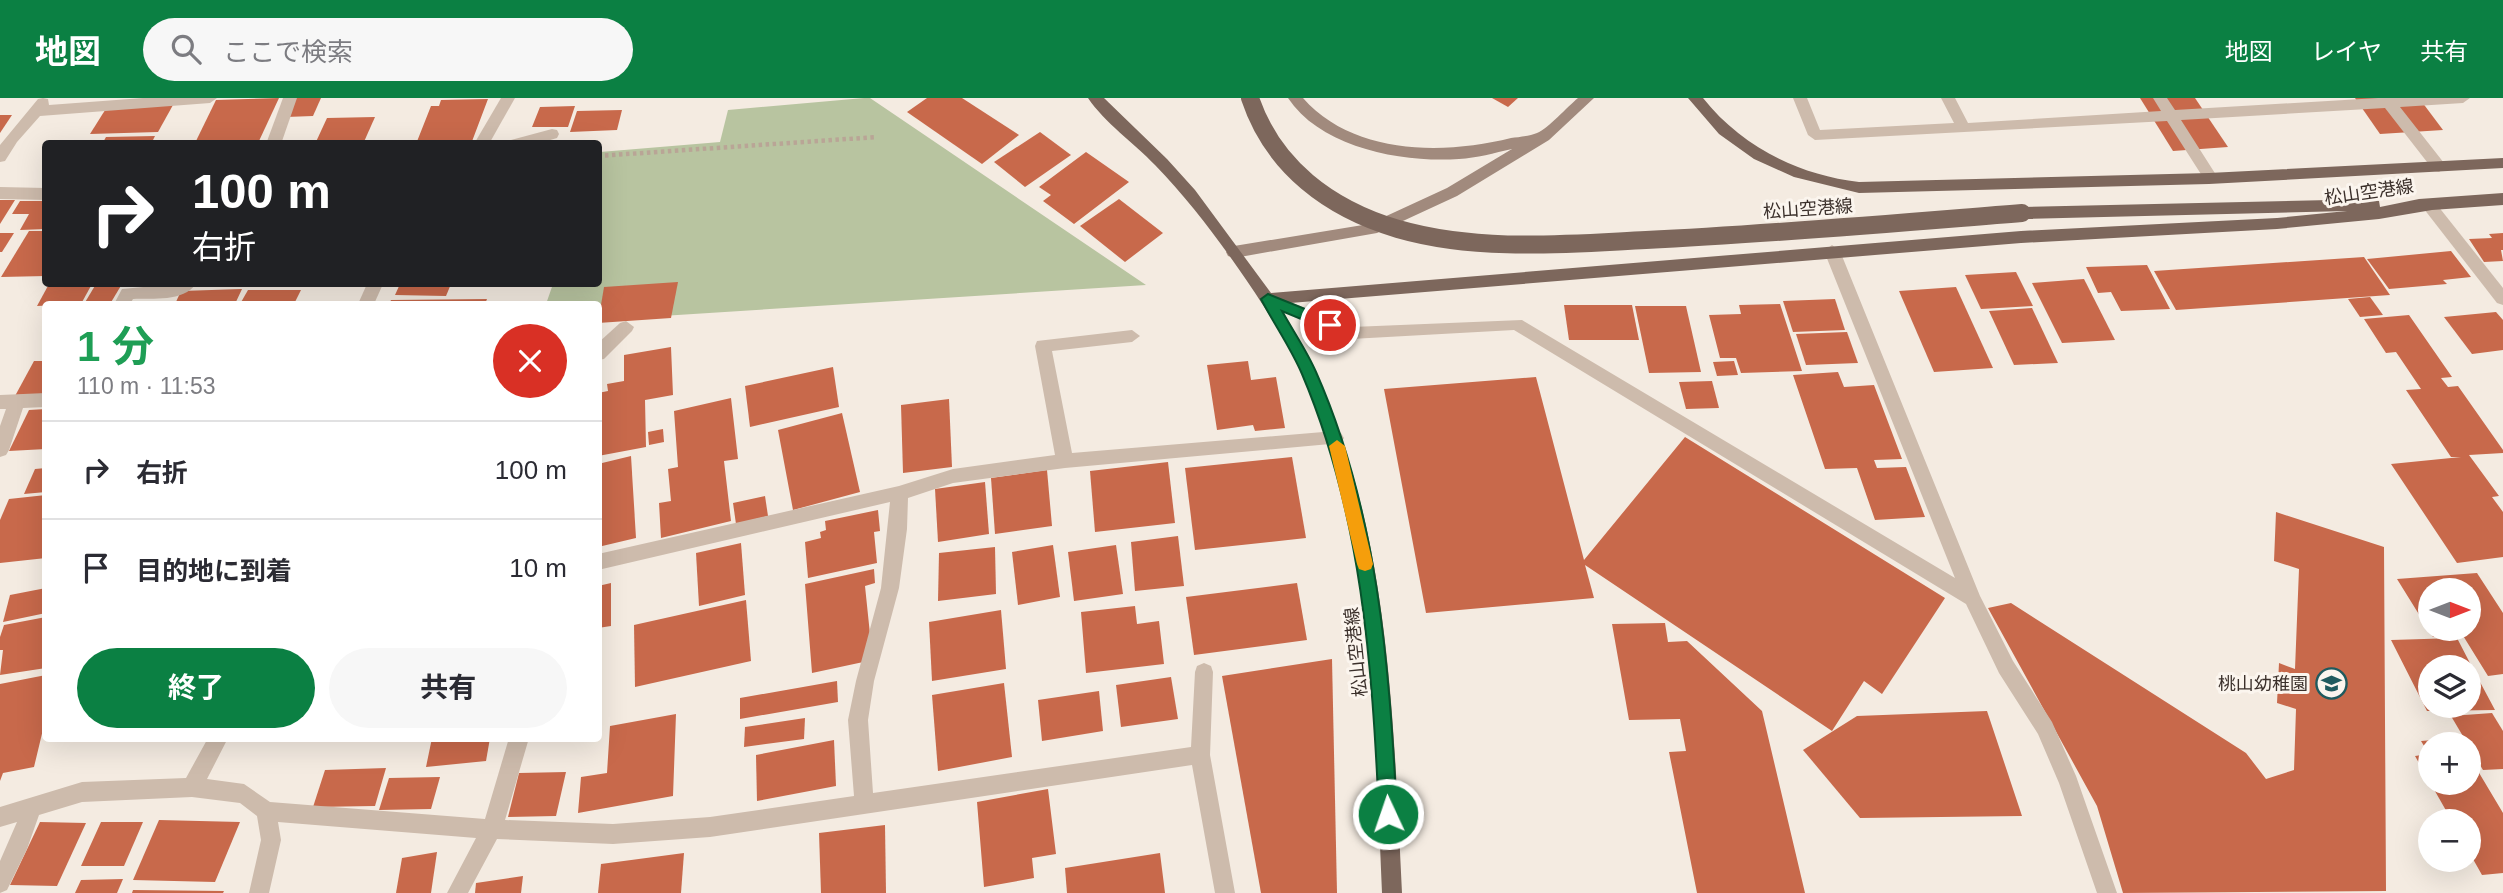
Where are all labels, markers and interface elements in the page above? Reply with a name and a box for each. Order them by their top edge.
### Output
search box [143,18,633,81]
icon: search [167,30,205,68]
text: 地図 [35,33,101,70]
text: ここで検索 [223,37,353,67]
text: 地図 [2225,38,2273,65]
text: レイヤ [2311,38,2382,65]
text: 共有 [2420,38,2468,65]
text: 100 m [192,164,331,218]
icon: right [77,168,168,259]
street label: 松山空港線 [2323,176,2415,208]
street label: 松山空港線 [1762,196,1854,222]
text: 右折 [192,229,256,265]
pin [1300,295,1360,355]
icon: arrive [1311,306,1349,344]
text: 1 分 [77,323,154,370]
button: close [493,324,567,398]
text: 110 m · 11:53 [77,373,216,399]
icon: right [77,451,115,489]
text: 100 m [495,455,567,485]
text: 右折 [136,458,188,488]
icon: arrive [77,549,115,587]
text: 10 m [509,553,567,583]
text: 目的地に到着 [136,556,292,586]
north arrow [2418,578,2482,640]
map controls [2418,578,2481,872]
street label: 松山空港線 [1341,606,1371,698]
button: 終了 [77,648,315,728]
button: 共有 [329,648,567,728]
button: layers [2418,655,2481,718]
school or university icon: 桃山幼稚園 [2314,667,2348,701]
place label: 桃山幼稚園 [2218,674,2308,694]
button: + [2418,732,2481,795]
position arrow [1351,777,1425,851]
button: − [2418,809,2481,872]

